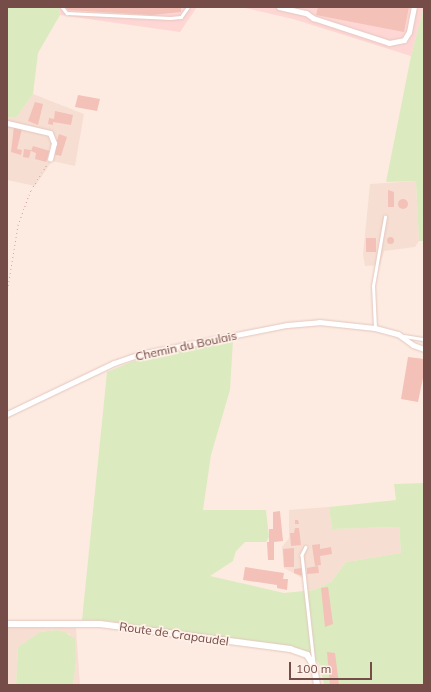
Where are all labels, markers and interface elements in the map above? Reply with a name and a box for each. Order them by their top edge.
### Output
street label: Chemin du Boulais [134,328,238,364]
street label: Route de Crapaudel [118,619,230,649]
scale bar [291,654,374,680]
text: 100 m [296,661,331,676]

